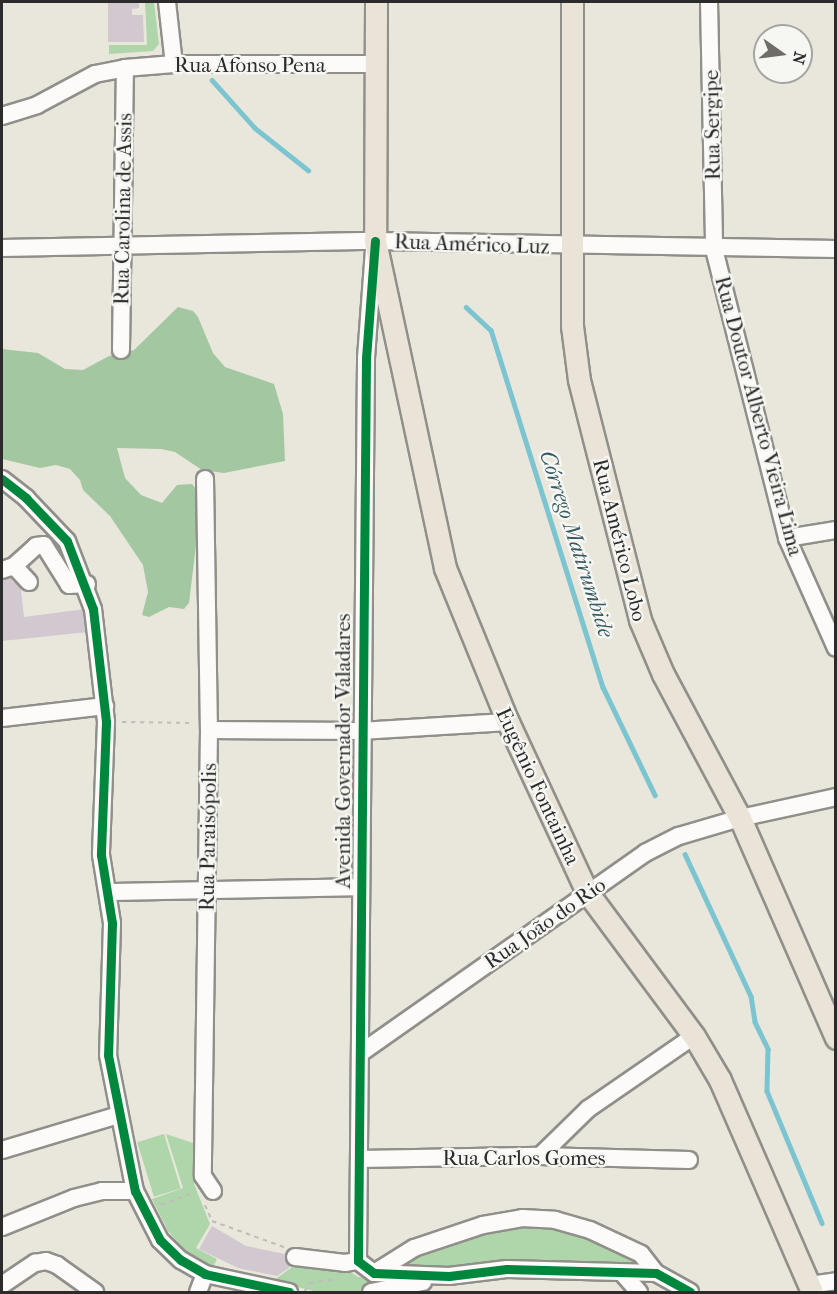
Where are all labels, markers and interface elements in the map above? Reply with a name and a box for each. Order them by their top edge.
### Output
north arrow [753,24,813,84]
text: N [788,50,810,66]
street label: Rua Afonso Pena [174,52,326,78]
street label: Rua Sergipe [698,70,726,180]
street label: Rua Carolina de Assis [109,113,137,305]
street label: Rua Américo Luz [394,229,550,259]
street label: Rua Doutor Alberto Vieira Lima [709,273,809,559]
water label: Córrego Matirumbide [533,447,619,641]
street label: Rua Américo Lobo [588,456,652,624]
street label: Avenida Governador Valadares [330,613,356,889]
street label: Eugênio Fontainha [491,703,585,869]
street label: Rua Paraisópolis [194,763,222,911]
street label: Rua João do Rio [479,872,611,974]
street label: Rua Carlos Gomes [442,1145,606,1171]

